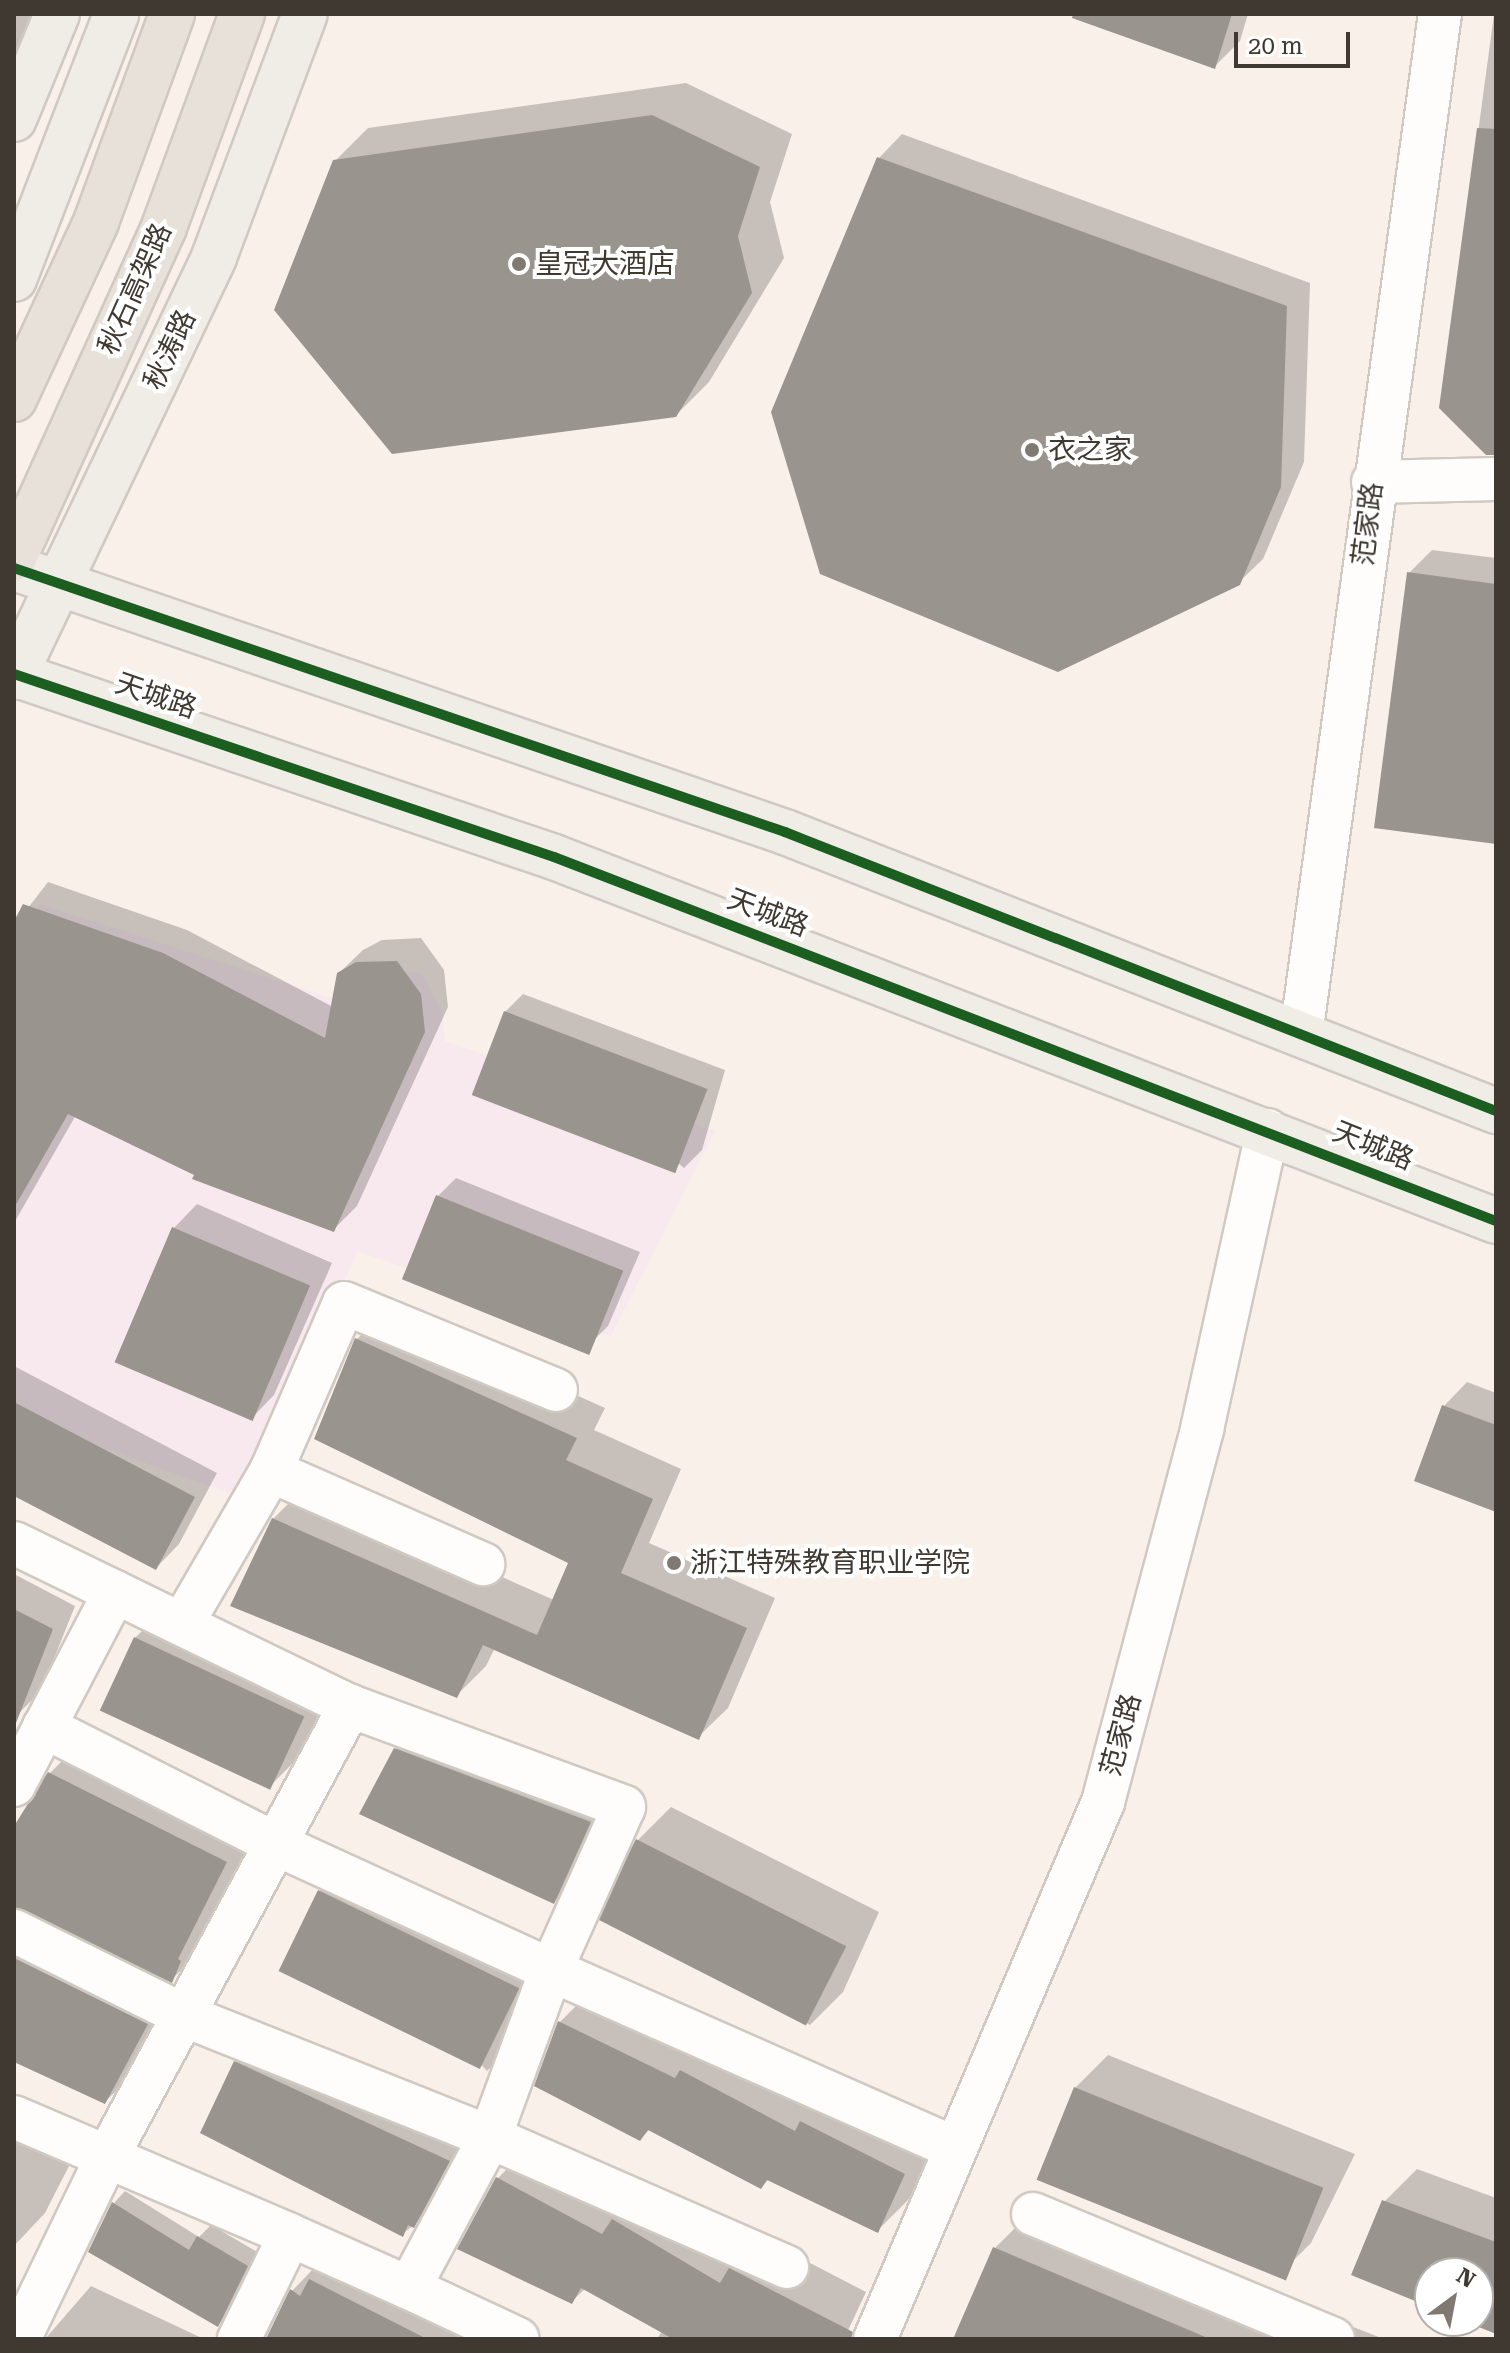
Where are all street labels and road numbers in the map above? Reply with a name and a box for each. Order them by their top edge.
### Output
street label: 秋石高架路 [91,218,179,360]
street label: 秋涛路 [137,305,203,395]
street label: 范家路 [1346,480,1390,568]
street label: 天城路 [111,666,201,726]
street label: 天城路 [723,882,813,944]
street label: 天城路 [1328,1115,1418,1177]
street label: 范家路 [1094,1690,1148,1780]

